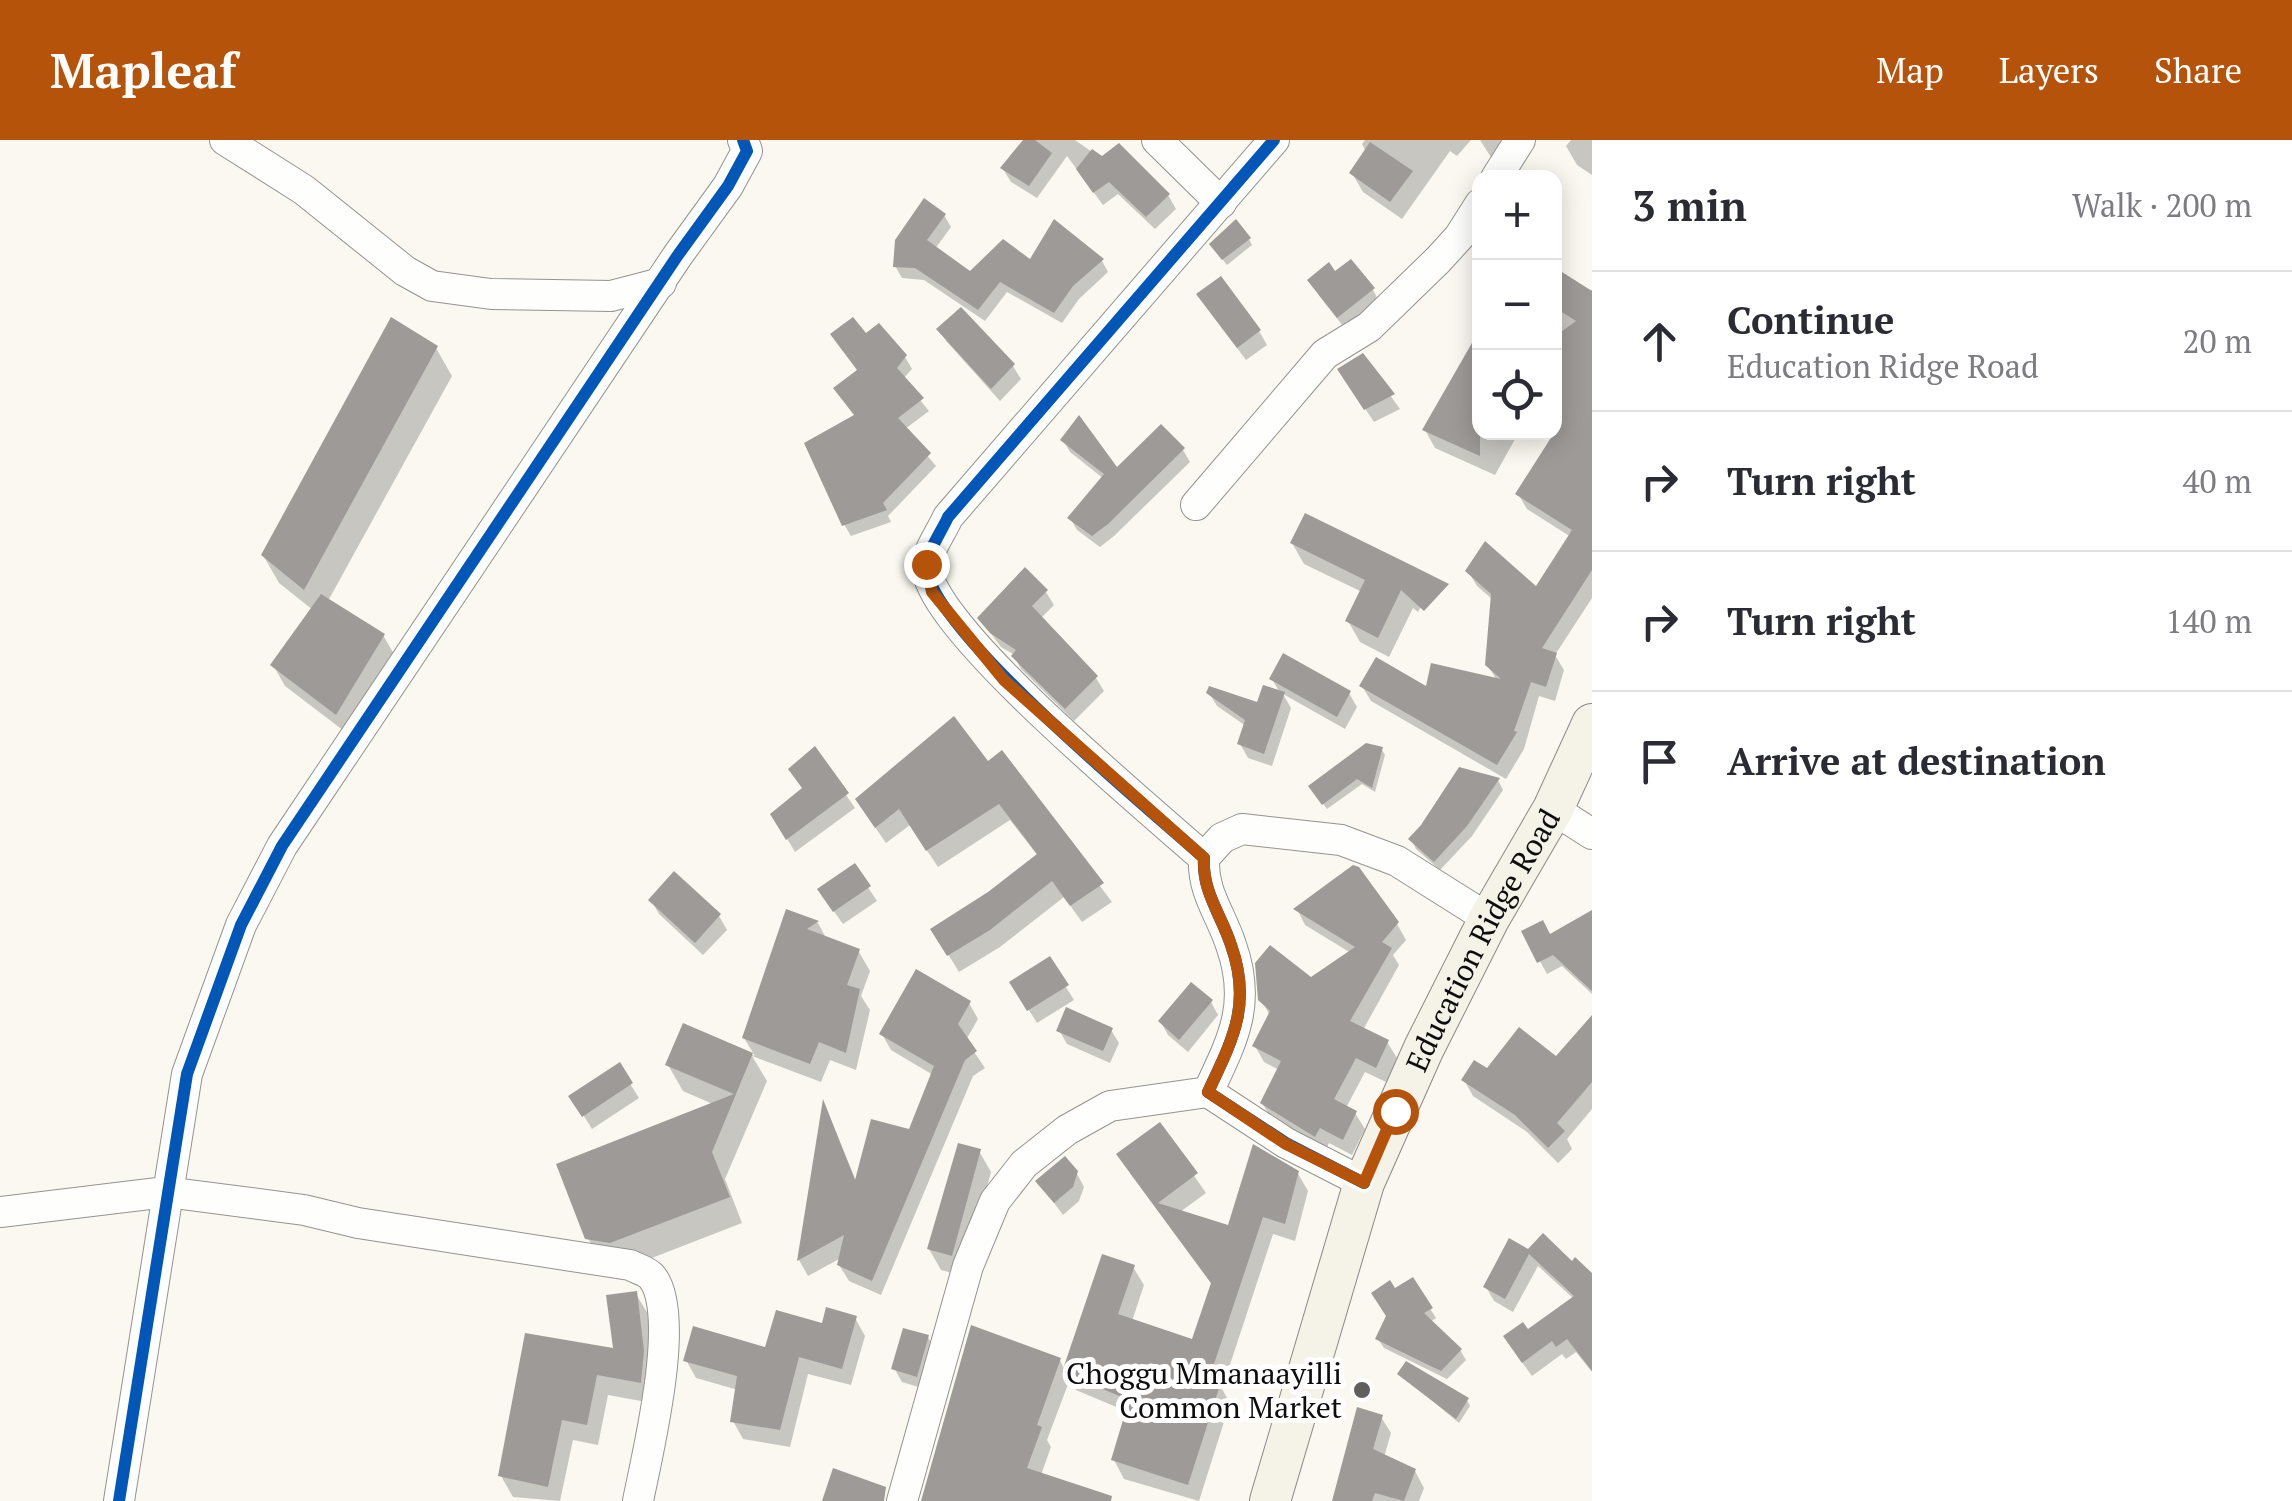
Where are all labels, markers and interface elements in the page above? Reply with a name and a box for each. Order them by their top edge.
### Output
text: Mapleaf [50,38,237,102]
text: Map [1876,47,1944,93]
text: Layers [1999,47,2099,93]
text: Share [2154,47,2242,93]
map controls [1472,170,1562,440]
button: + [1472,170,1562,260]
text: 3 min [1632,177,1747,233]
text: Walk · 200 m [2072,184,2252,226]
button: − [1472,260,1562,350]
text: Continue [1727,295,1894,345]
icon: ahead [1632,314,1687,369]
text: 20 m [2182,320,2252,362]
text: Education Ridge Road [1727,345,2039,387]
button: locate [1472,350,1562,440]
icon: right [1632,454,1687,509]
text: Turn right [1727,456,1916,506]
text: 40 m [2182,460,2252,502]
route end [904,542,950,588]
icon: right [1632,594,1687,649]
text: Turn right [1727,596,1916,646]
text: 140 m [2165,600,2252,642]
icon: arrive [1632,734,1687,789]
text: Arrive at destination [1727,736,2106,786]
street label: Education Ridge Road [1396,801,1569,1078]
route start [1373,1089,1419,1135]
place label: Choggu Mmanaayilli Common Market [1066,1353,1342,1427]
marker: Choggu Mmanaayilli Common Market [1351,1379,1373,1401]

